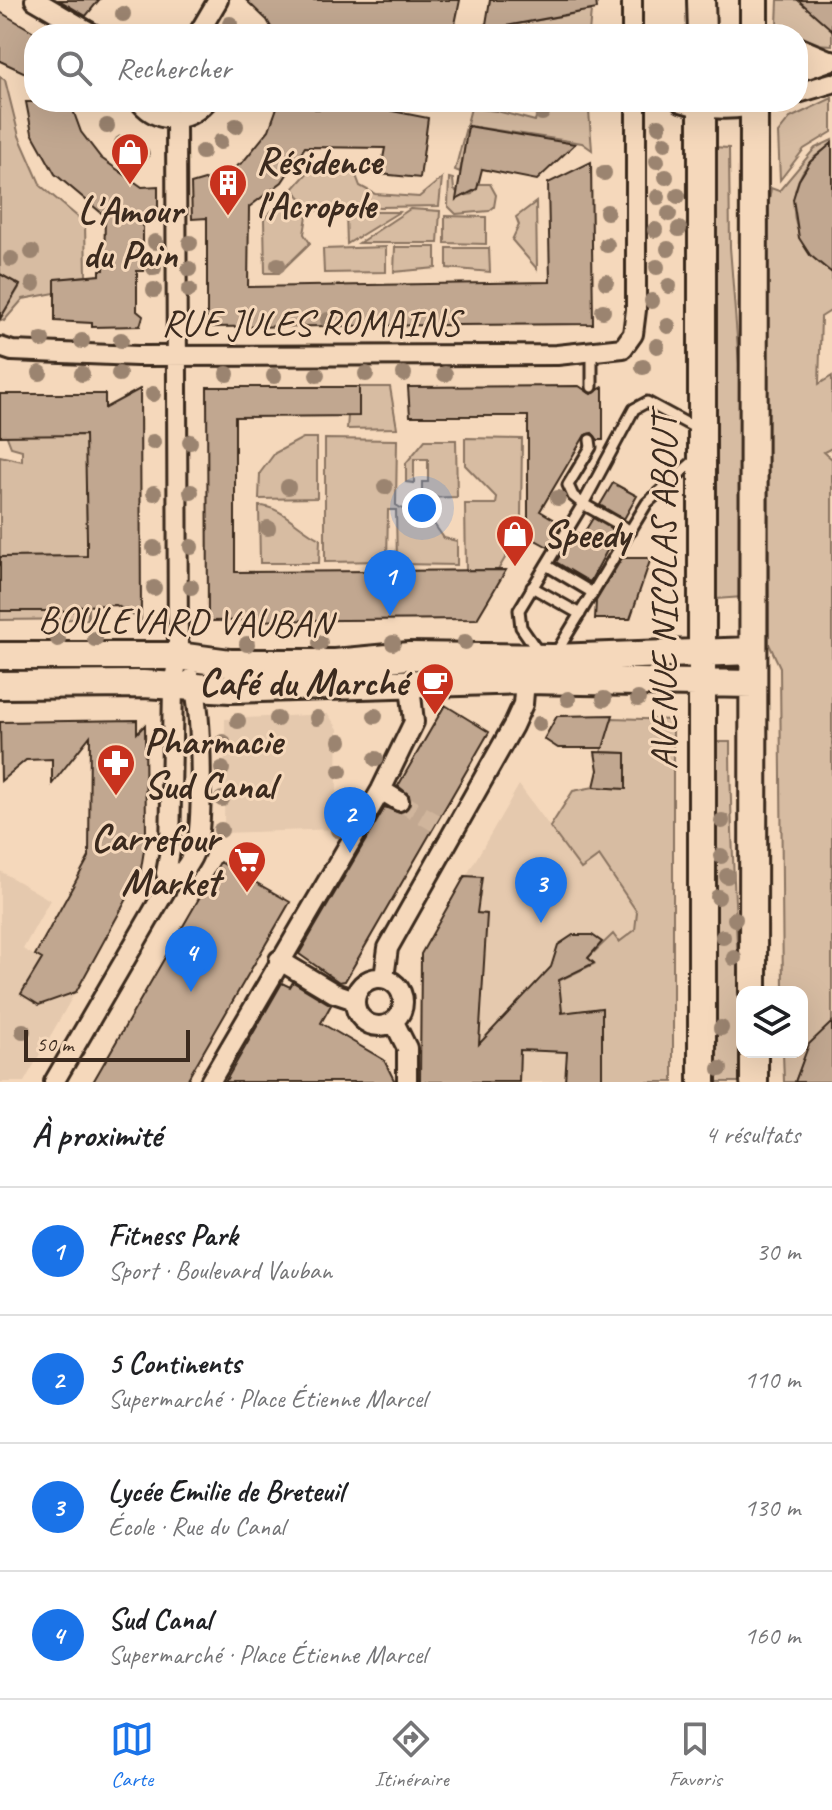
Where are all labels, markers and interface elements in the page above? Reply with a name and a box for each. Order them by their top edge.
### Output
search box [24,24,808,112]
icon: search [52,46,96,90]
text: Rechercher [116,49,231,87]
shop icon: L'Amour du Pain [109,131,151,186]
place label: Résidence l'Acropole [256,138,385,229]
building icon: Résidence l'Acropole [207,162,249,217]
place label: L'Amour du Pain [78,187,186,278]
street label: RUE JULES ROMAINS [161,299,465,346]
street label: AVENUE NICOLAS ABOUT [640,405,687,770]
your location [402,488,442,528]
place label: Speedy [543,511,634,558]
shop icon: Speedy [494,513,536,568]
pin: 1 [364,550,416,616]
street label: BOULEVARD VAUBAN [37,595,338,648]
place label: Café du Marché [199,659,413,706]
cafe icon: Café du Marché [414,661,456,716]
place label: Pharmacie Sud Canal [144,718,285,809]
pharmacy icon: Pharmacie Sud Canal [95,742,137,797]
pin: 2 [324,787,376,853]
place label: Carrefour Market [91,815,224,906]
supermarket icon: Carrefour Market [226,839,268,894]
pin: 3 [515,857,567,923]
pin: 4 [165,926,217,992]
map controls [736,986,808,1058]
button: layers [736,986,808,1058]
scale bar [24,1026,190,1062]
text: 50 m [36,1030,73,1058]
text: À proximité [32,1113,161,1156]
text: 4 résultats [705,1118,800,1151]
text: Fitness Park [108,1216,238,1254]
text: 1 [52,1235,64,1268]
text: 30 m [756,1235,800,1268]
text: Sport · Boulevard Vauban [108,1254,332,1287]
text: 5 Continents [108,1344,241,1382]
text: 2 [52,1363,64,1396]
text: 110 m [744,1363,800,1396]
text: Supermarché · Place Étienne Marcel [108,1382,427,1415]
text: Lycée Emilie de Breteuil [108,1472,344,1510]
text: 3 [52,1491,64,1524]
text: 130 m [744,1491,800,1524]
text: École · Rue du Canal [108,1510,285,1543]
text: Sud Canal [108,1600,211,1638]
text: 4 [52,1619,64,1652]
text: 160 m [744,1619,800,1652]
text: Supermarché · Place Étienne Marcel [108,1638,427,1671]
tab: Carte [110,1717,154,1793]
tab: Itinéraire [374,1717,449,1793]
tab: Favoris [669,1717,722,1793]

